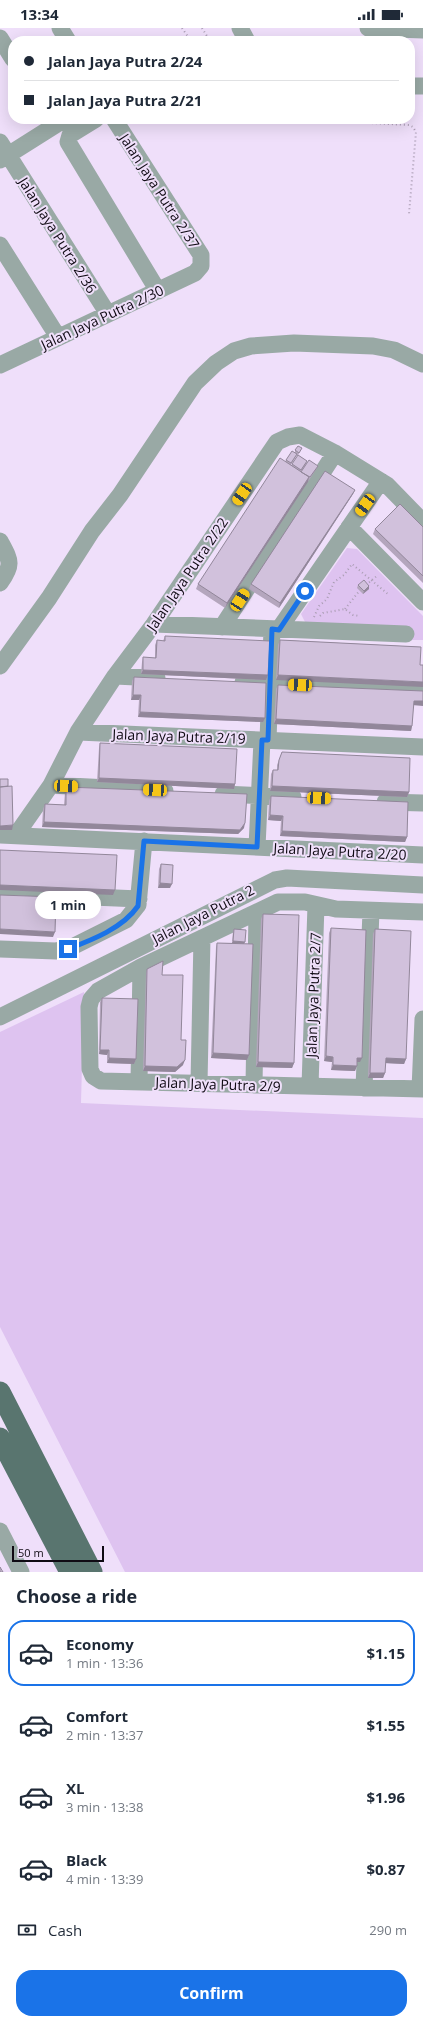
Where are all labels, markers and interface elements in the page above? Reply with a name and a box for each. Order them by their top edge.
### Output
text: 13:34 [20,4,59,24]
text: Jalan Jaya Putra 2/24 [48,51,202,71]
text: Jalan Jaya Putra 2/21 [48,90,202,110]
street label: Jalan Jaya Putra 2/37 [115,128,204,252]
street label: Jalan Jaya Putra 2/36 [14,172,101,297]
street label: Jalan Jaya Putra 2/30 [36,280,166,355]
car [230,481,254,507]
car [353,492,377,518]
street label: Jalan Jaya Putra 2/22 [141,513,232,636]
route start [296,582,314,600]
car [228,587,252,613]
car [288,678,312,692]
street label: Jalan Jaya Putra 2/19 [110,724,246,748]
car [54,779,78,793]
car [143,783,167,797]
car [307,791,331,805]
street label: Jalan Jaya Putra 2/20 [271,838,407,864]
street label: Jalan Jaya Putra 2 [147,880,257,949]
callout: 1 min [35,891,101,919]
text: 1 min [50,896,86,914]
street label: Jalan Jaya Putra 2/7 [301,932,325,1060]
route end [59,940,77,958]
street label: Jalan Jaya Putra 2/9 [153,1072,281,1096]
scale bar [12,1544,104,1563]
text: 50 m [18,1545,44,1560]
text: Choose a ride [16,1584,137,1608]
text: Economy [66,1634,134,1654]
icon: car [18,1635,54,1671]
text: $1.15 [366,1643,405,1663]
text: 1 min · 13:36 [66,1654,143,1672]
text: Comfort [66,1706,128,1726]
icon: car [18,1707,54,1743]
text: $1.55 [366,1715,405,1735]
text: 2 min · 13:37 [66,1726,143,1744]
text: XL [66,1778,84,1798]
icon: car [18,1779,54,1815]
text: $1.96 [366,1787,405,1807]
text: 3 min · 13:38 [66,1798,143,1816]
text: Black [66,1850,107,1870]
icon: car [18,1851,54,1887]
text: $0.87 [366,1859,405,1879]
text: 4 min · 13:39 [66,1870,143,1888]
icon: cash [16,1919,38,1941]
text: Cash [48,1920,82,1940]
text: 290 m [369,1921,407,1939]
button: Confirm [16,1970,407,2016]

